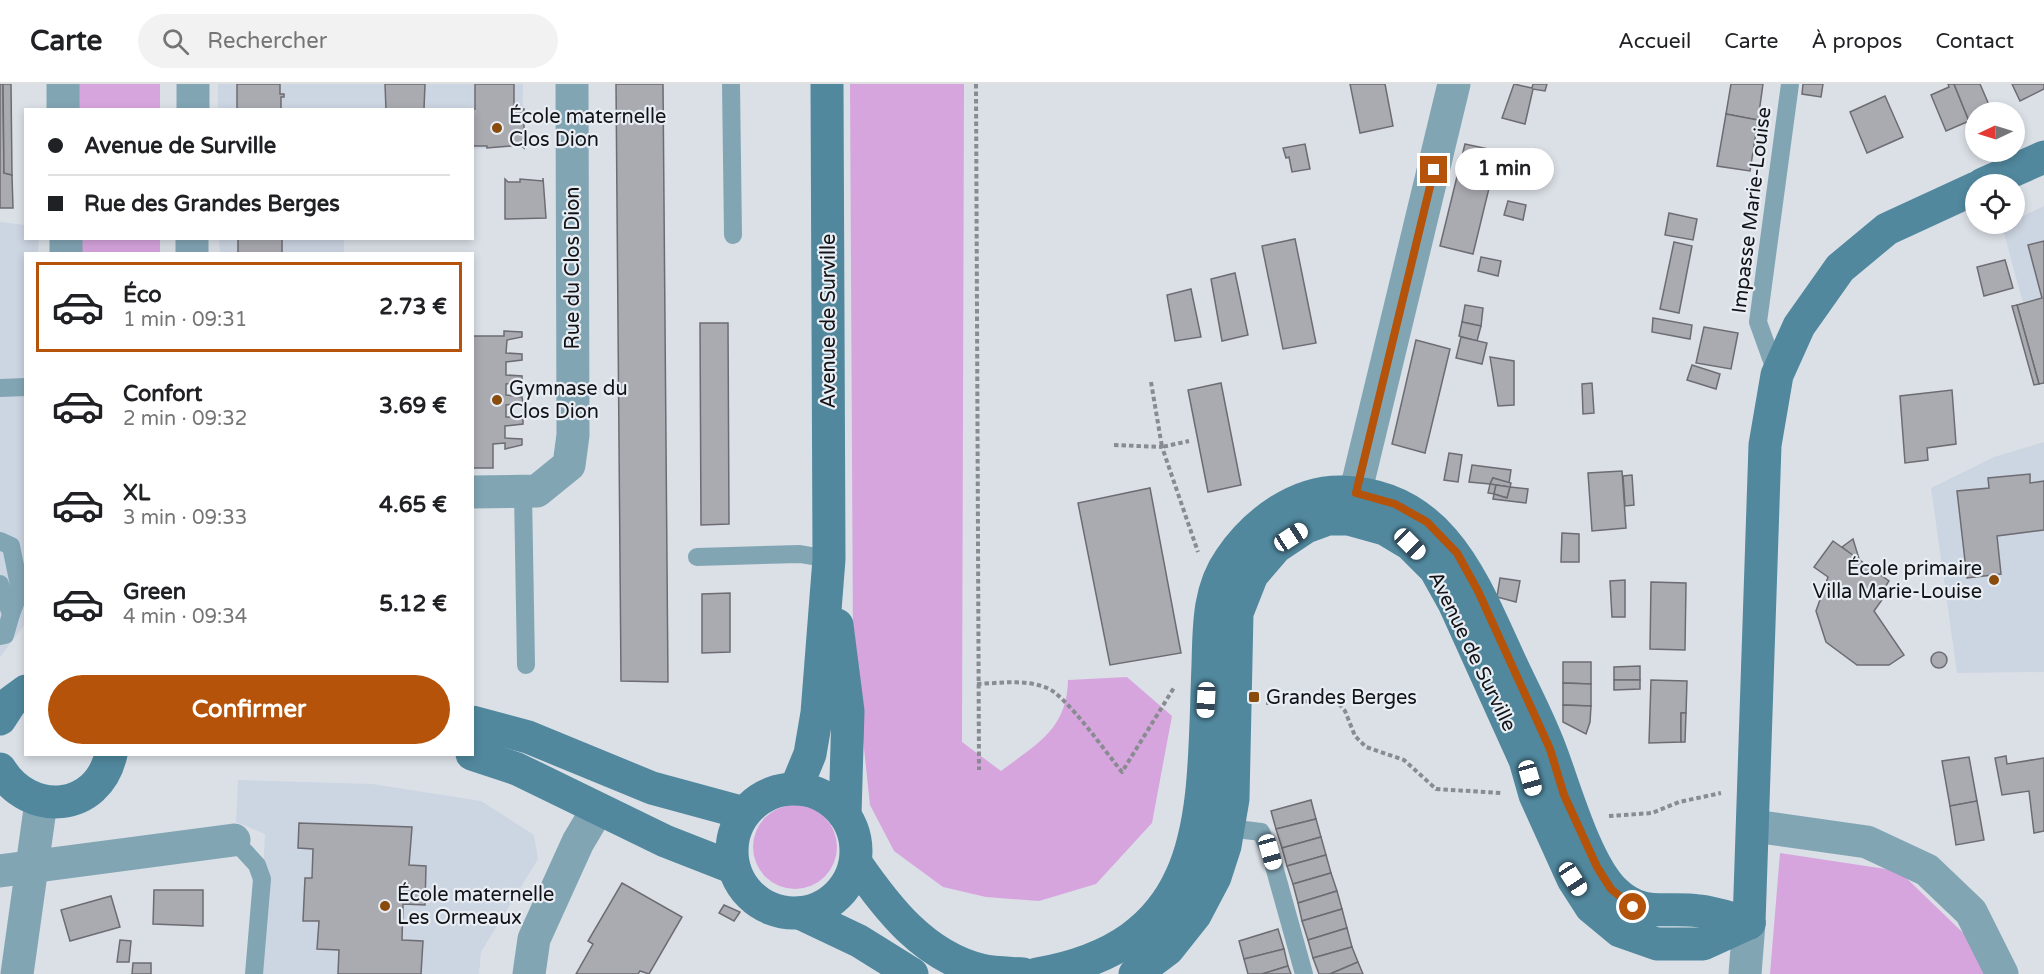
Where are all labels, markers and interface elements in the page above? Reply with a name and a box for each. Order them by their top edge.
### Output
search box [138,14,558,68]
text: Carte [30,24,102,58]
icon: search [159,25,192,58]
text: Rechercher [207,28,327,54]
text: Accueil [1618,29,1691,54]
text: Carte [1724,29,1778,54]
text: À propos [1811,29,1902,54]
text: Contact [1935,29,2014,54]
north arrow [1965,102,2025,162]
map controls [1965,102,2025,234]
place label: École maternelle Clos Dion [509,104,666,152]
street label: Impasse Marie-Louise [1727,105,1777,315]
marker: École maternelle Clos Dion [490,121,504,135]
text: Avenue de Surville [84,133,276,159]
callout: 1 min [1455,149,1554,191]
route end [1420,156,1447,183]
text: 1 min [1478,157,1531,181]
button: locate [1965,174,2025,234]
street label: Rue du Clos Dion [561,187,585,349]
text: Rue des Grandes Berges [84,191,340,217]
street label: Avenue de Surville [817,234,841,408]
icon: car [51,280,105,334]
text: Éco [123,282,162,308]
text: 2.73 € [379,294,447,320]
text: 1 min · 09:31 [123,308,247,332]
place label: Gymnase du Clos Dion [509,377,628,424]
icon: car [51,379,105,433]
text: Confort [123,381,202,407]
text: 3.69 € [379,393,447,419]
marker: Gymnase du Clos Dion [490,393,504,407]
text: 2 min · 09:32 [123,407,247,431]
icon: car [51,478,105,532]
text: XL [123,480,150,506]
text: 4.65 € [379,492,447,518]
text: 3 min · 09:33 [123,506,247,530]
car [1271,520,1311,554]
car [1391,525,1429,563]
place label: École primaire Villa Marie-Louise [1813,556,1982,604]
street label: Avenue de Surville [1423,568,1521,735]
marker: École primaire Villa Marie-Louise [1987,573,2001,587]
icon: car [51,577,105,631]
text: Green [123,579,186,605]
text: 5.12 € [379,591,447,617]
text: 4 min · 09:34 [123,605,247,629]
button: Confirmer [48,675,450,744]
car [1196,682,1216,718]
place label: Grandes Berges [1266,686,1417,710]
marker: Grandes Berges [1247,690,1261,704]
car [1516,758,1544,798]
car [1256,832,1284,872]
car [1556,859,1590,899]
place label: École maternelle Les Ormeaux [397,882,554,930]
route start [1619,893,1646,920]
marker: École maternelle Les Ormeaux [378,899,392,913]

